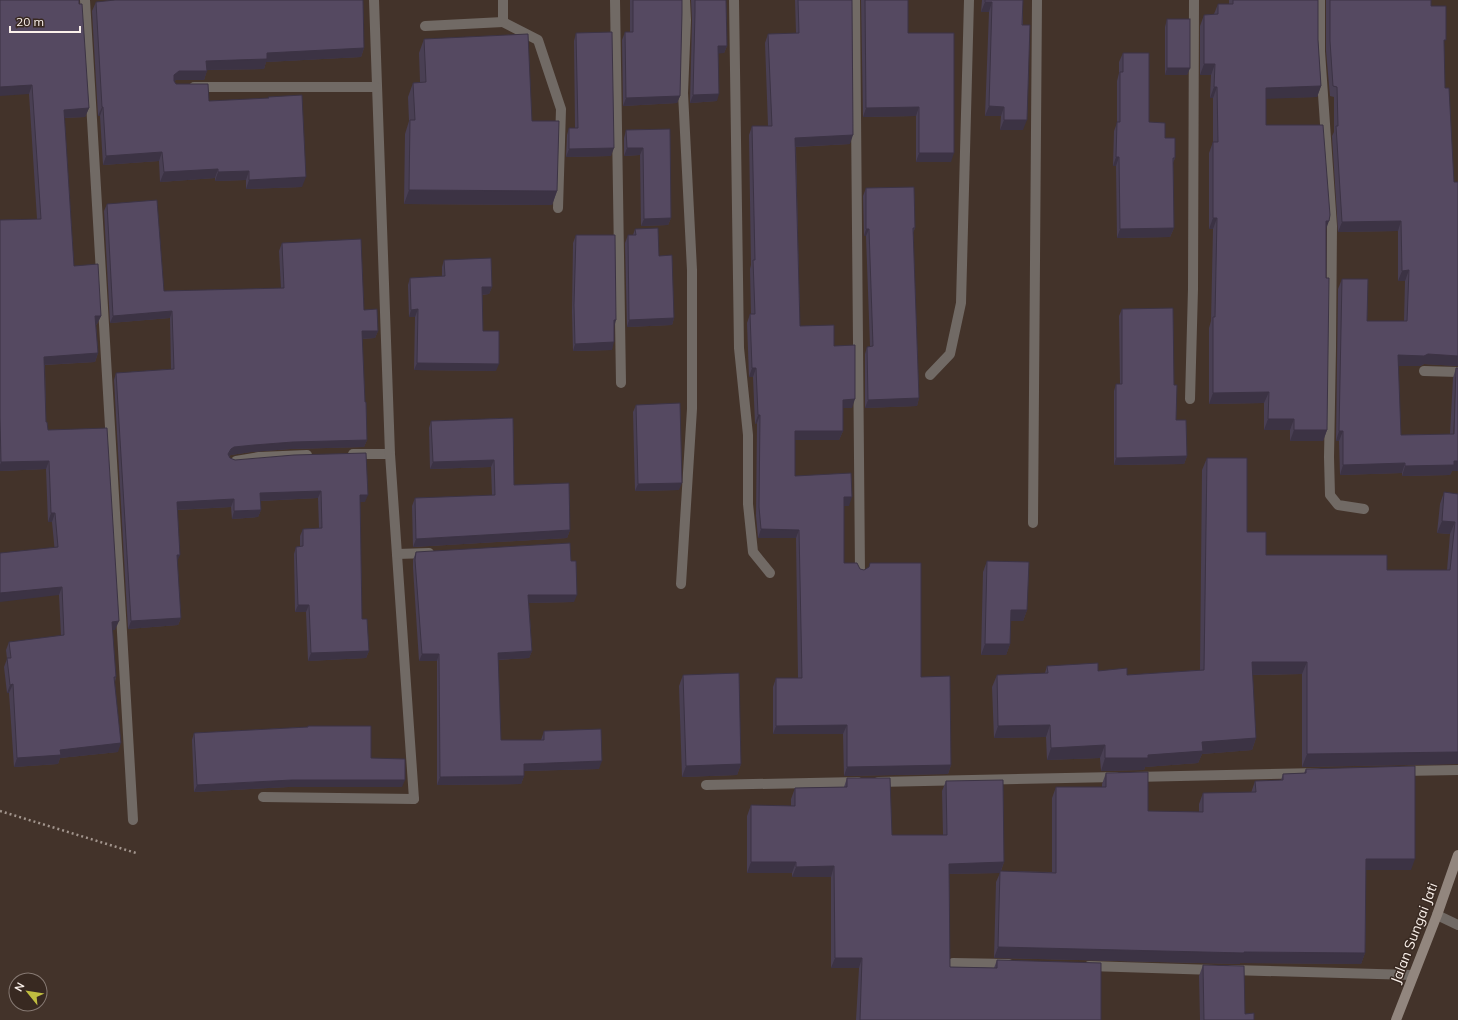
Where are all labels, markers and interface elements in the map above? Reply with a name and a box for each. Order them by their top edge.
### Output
scale bar [10,8,80,34]
text: 20 m [16,14,44,29]
street label: Jalan Sungai Jati [1386,880,1442,986]
north arrow [8,972,48,1012]
text: N [11,980,27,994]

